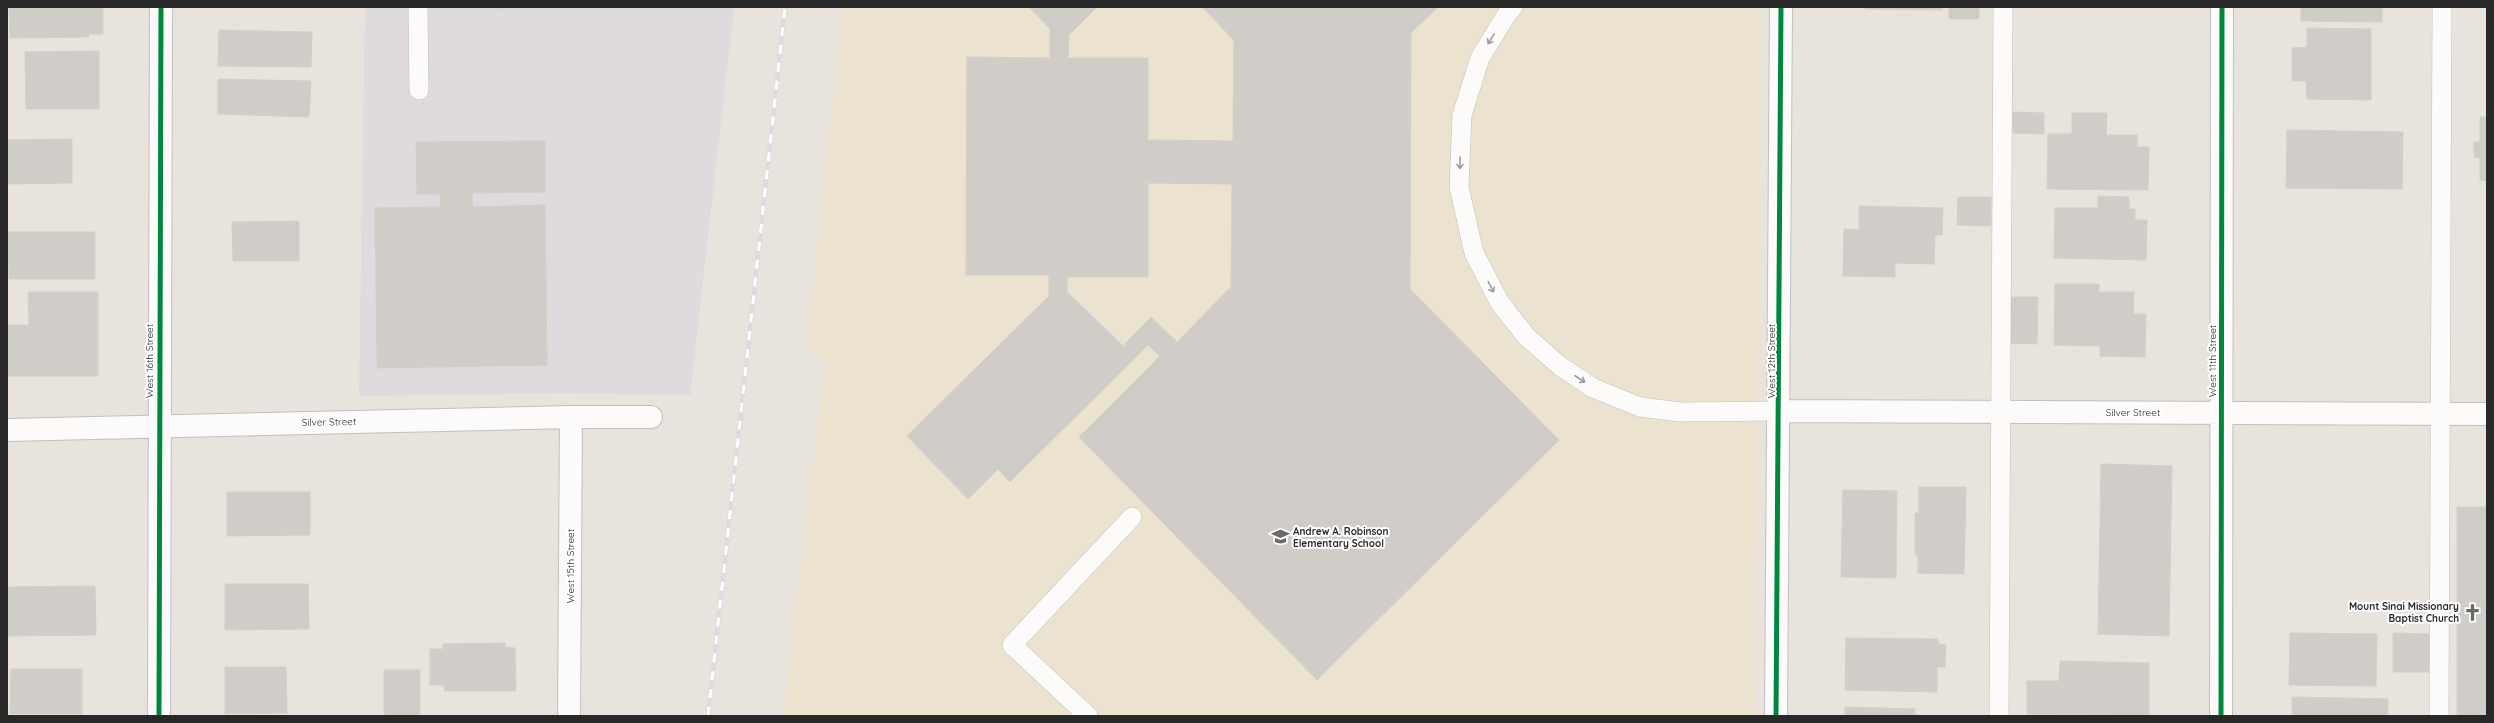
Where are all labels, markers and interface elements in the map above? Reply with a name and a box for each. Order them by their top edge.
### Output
one-way arrow [1487,33,1495,45]
one-way arrow [1456,156,1464,169]
one-way arrow [1488,281,1496,293]
street label: West 16th Street [143,323,156,398]
street label: West 12th Street [1765,323,1778,398]
street label: West 11th Street [2206,324,2219,397]
one-way arrow [1574,376,1586,384]
street label: Silver Street [2106,406,2161,419]
street label: Silver Street [302,415,357,429]
place label: Andrew A. Robinson Elementary School [1293,525,1389,550]
school or university icon: Andrew A. Robinson Elementary School [1270,527,1290,547]
street label: West 15th Street [564,528,577,603]
place label: Mount Sinai Missionary Baptist Church [2349,600,2459,625]
church icon: Mount Sinai Missionary Baptist Church [2462,602,2482,622]

